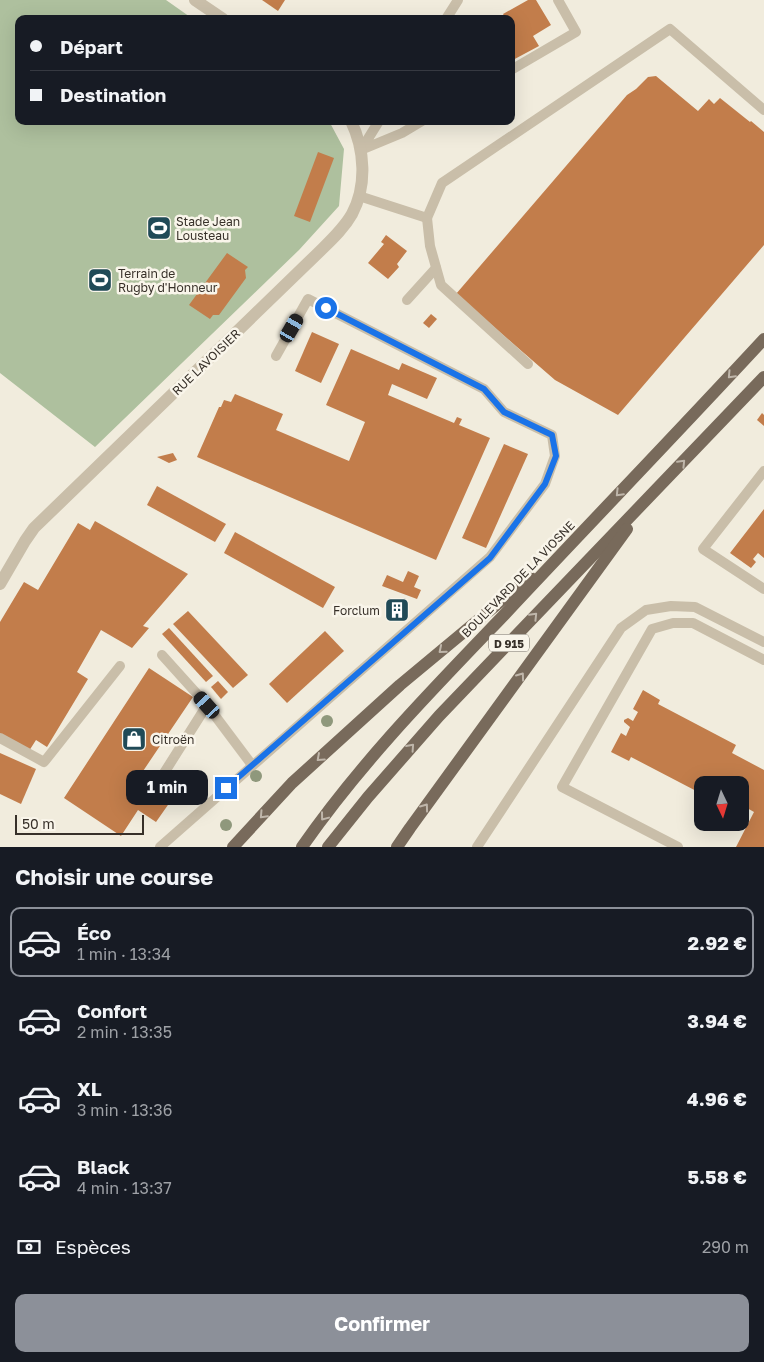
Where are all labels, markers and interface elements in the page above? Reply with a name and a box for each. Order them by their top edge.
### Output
text: Départ [60,35,123,58]
text: Destination [60,83,166,106]
place label: Stade Jean Lousteau [176,214,240,243]
sports icon: Stade Jean Lousteau [146,215,172,241]
place label: Terrain de Rugby d'Honneur [118,266,218,295]
sports icon: Terrain de Rugby d'Honneur [87,267,113,293]
route start [315,297,337,319]
car [278,311,305,345]
street label: RUE LAVOISIER [169,326,243,398]
one-way arrow [728,370,737,379]
one-way arrow [676,460,685,469]
one-way arrow [616,488,625,497]
street label: BOULEVARD DE LA VIOSNE [458,518,578,640]
building icon: Forclum [384,597,410,623]
place label: Forclum [333,603,380,618]
one-way arrow [529,612,538,621]
road number: D 915 [489,634,529,651]
one-way arrow [439,645,448,653]
one-way arrow [515,673,523,682]
car [191,689,222,721]
shop icon: Citroën [121,726,147,752]
place label: Citroën [152,732,194,747]
one-way arrow [405,743,414,752]
one-way arrow [317,752,326,761]
callout: 1 min [126,770,208,806]
north arrow [694,776,749,831]
map controls [694,776,749,831]
text: 1 min [147,777,187,797]
route end [215,777,237,799]
one-way arrow [419,803,428,813]
one-way arrow [259,809,268,818]
one-way arrow [322,811,330,820]
scale bar [15,812,144,835]
text: 50 m [22,815,55,832]
text: Choisir une course [15,863,213,890]
icon: car [17,920,62,965]
text: Éco [77,921,111,944]
text: 2.92 € [688,931,747,954]
text: 1 min · 13:34 [77,944,171,964]
icon: car [17,998,62,1043]
text: Confort [77,999,147,1022]
text: 3.94 € [687,1009,747,1032]
text: 2 min · 13:35 [77,1022,172,1042]
icon: car [17,1076,62,1121]
text: XL [77,1077,102,1100]
text: 4.96 € [687,1087,747,1110]
text: 3 min · 13:36 [77,1100,172,1120]
icon: car [17,1154,62,1199]
text: Black [77,1155,130,1178]
text: 5.58 € [687,1165,747,1188]
text: 4 min · 13:37 [77,1178,172,1198]
icon: cash [15,1233,43,1261]
text: Espèces [55,1235,131,1258]
text: 290 m [702,1237,749,1257]
button: Confirmer [15,1294,749,1352]

